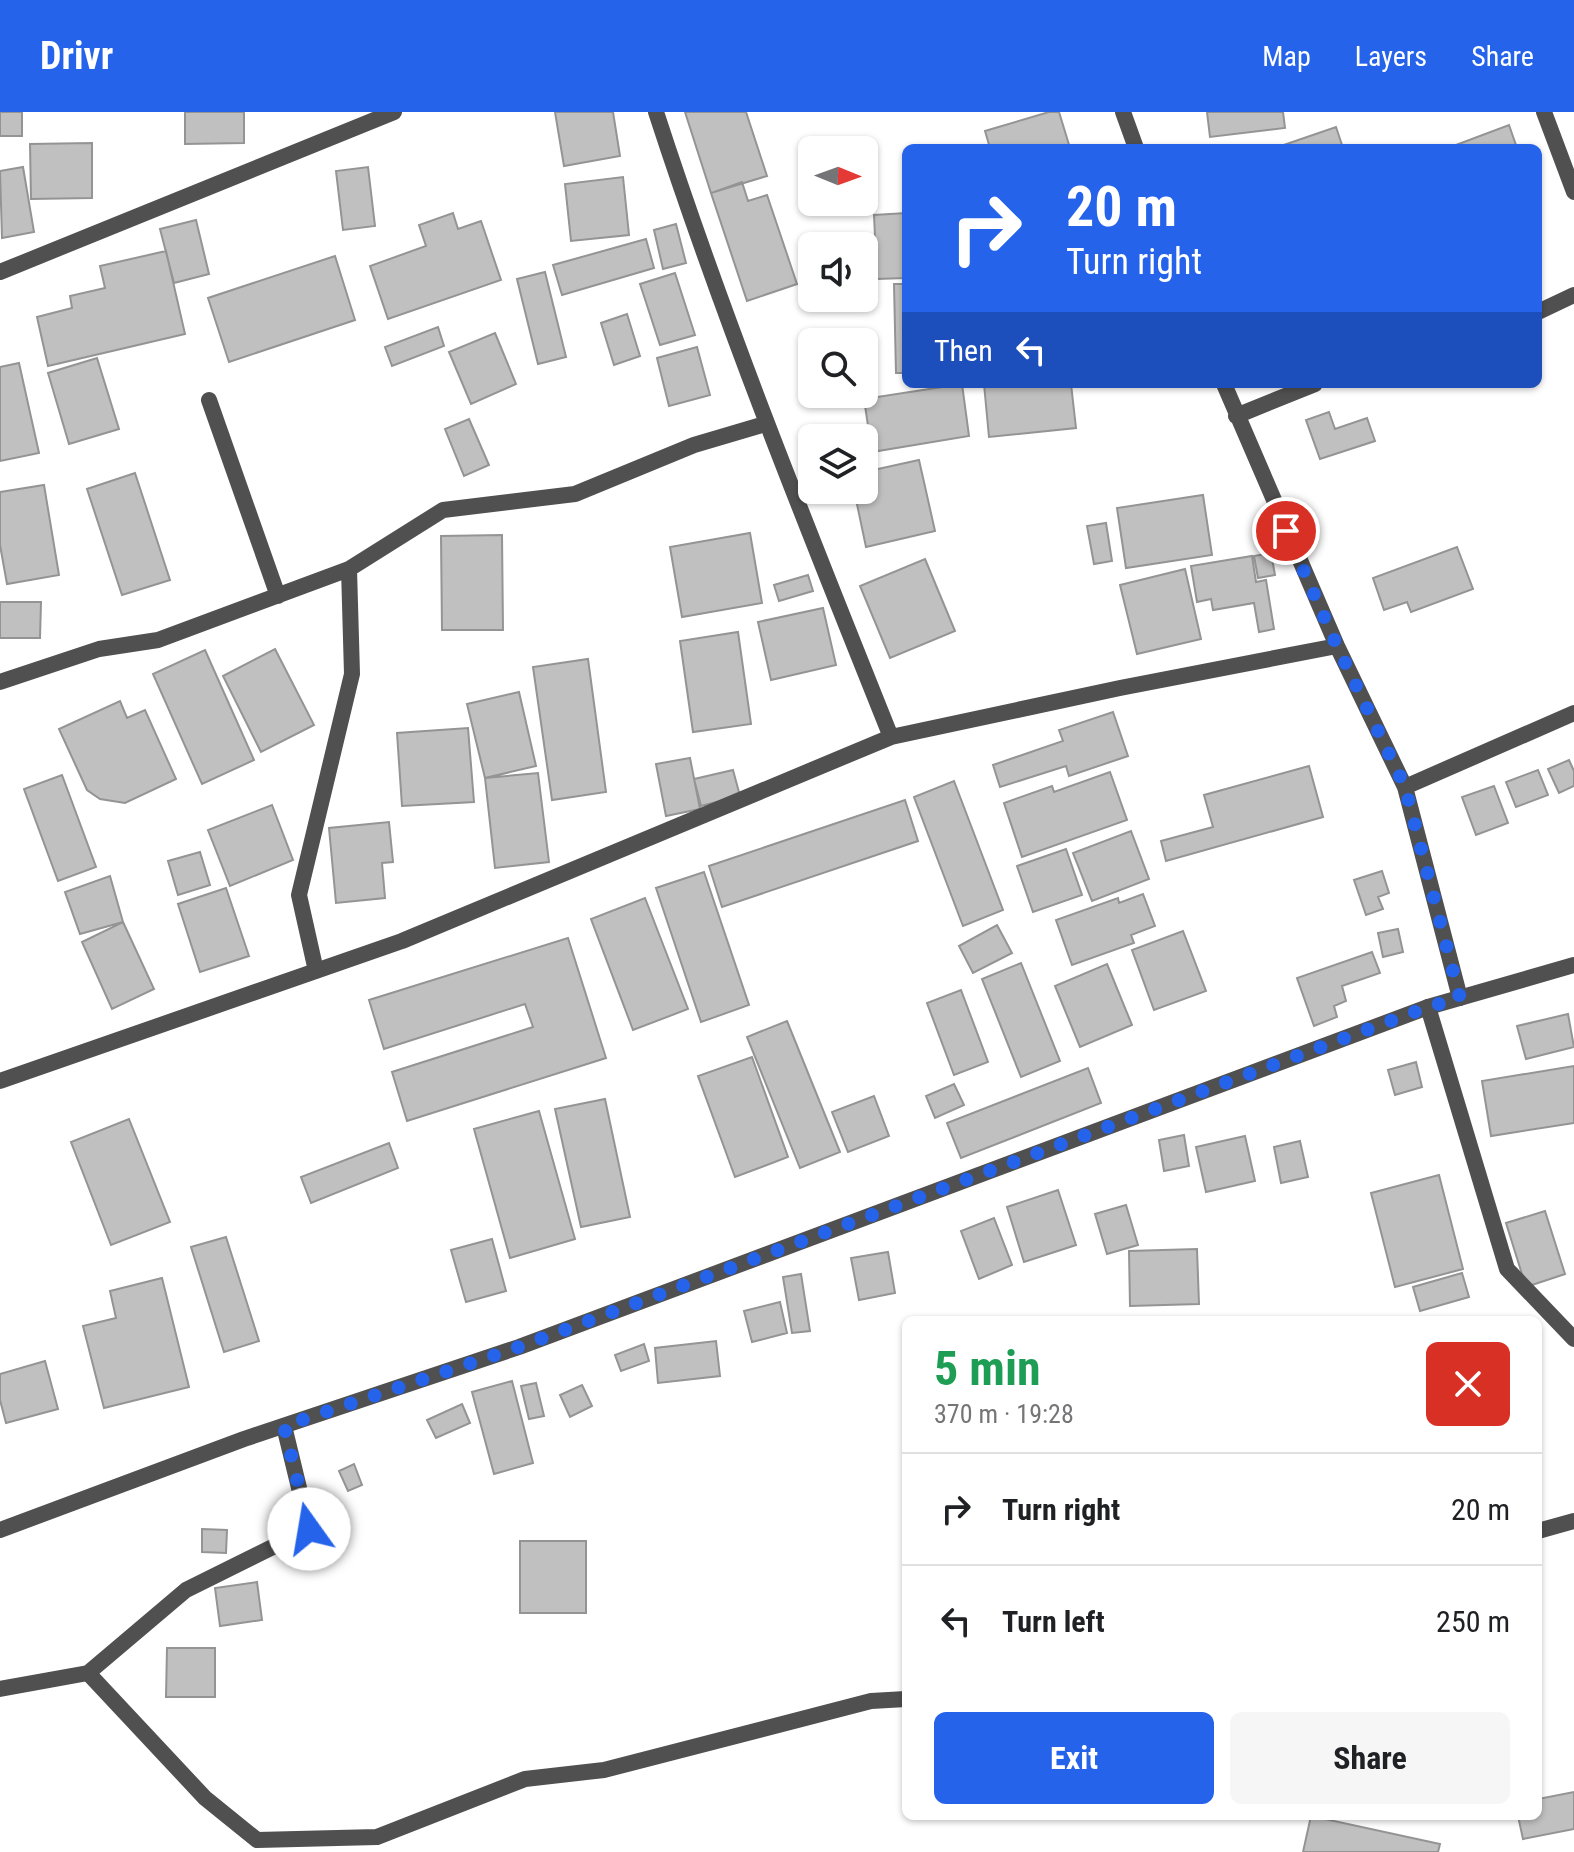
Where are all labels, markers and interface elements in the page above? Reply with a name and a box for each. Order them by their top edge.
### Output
text: Drivr [40,34,113,78]
text: Map [1262,40,1311,73]
text: Layers [1355,40,1427,73]
text: Share [1471,40,1534,73]
north arrow [798,136,878,216]
map controls [798,136,878,504]
text: 20 m [1066,174,1177,240]
icon: right [934,176,1038,280]
button: sound [798,232,878,312]
text: Turn right [1066,241,1202,283]
button: search [798,328,878,408]
icon: left [1009,328,1053,372]
text: Then [934,333,993,368]
button: layers [798,424,878,504]
pin [1252,497,1320,565]
icon: arrive [1264,509,1308,553]
text: 5 min [934,1340,1041,1397]
button: close [1426,1342,1510,1426]
text: 370 m · 19:28 [934,1399,1074,1429]
position arrow [267,1487,351,1571]
icon: right [934,1487,978,1531]
text: Turn right [1002,1492,1120,1527]
text: 20 m [1451,1492,1510,1527]
icon: left [934,1599,978,1643]
text: Turn left [1002,1604,1105,1639]
text: 250 m [1436,1604,1510,1639]
button: Exit [934,1712,1214,1804]
button: Share [1230,1712,1510,1804]

